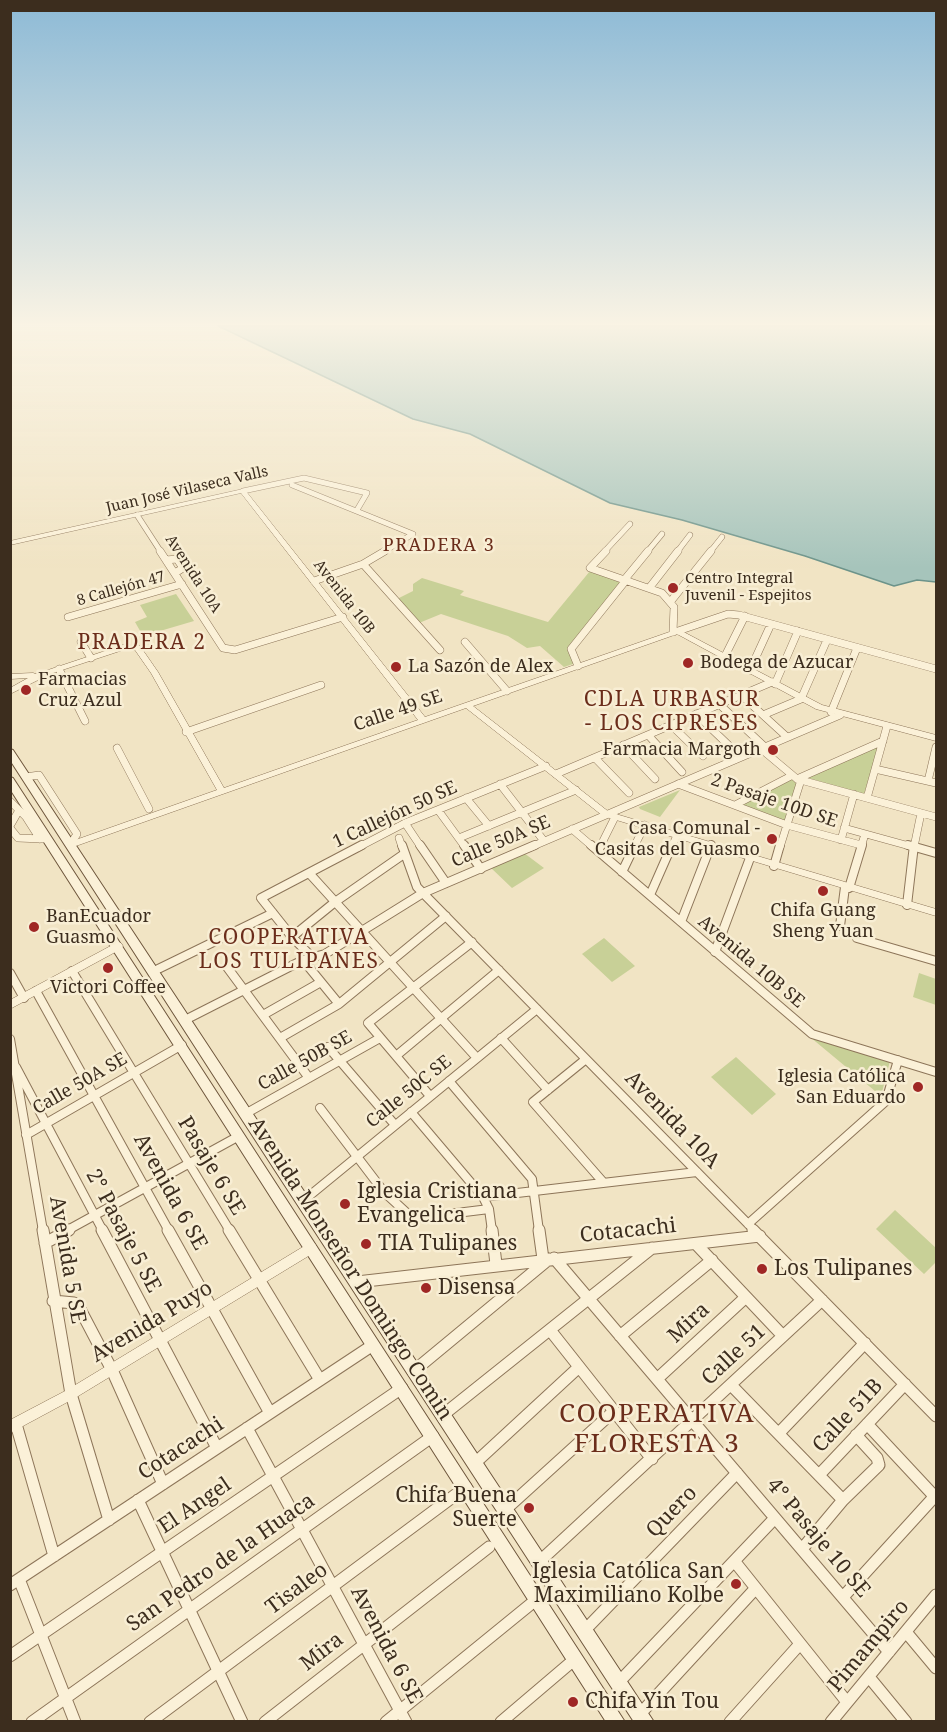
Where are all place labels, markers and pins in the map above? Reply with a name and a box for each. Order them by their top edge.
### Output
place label: Centro Integral Juvenil - Espejitos [685,570,812,605]
marker: Centro Integral Juvenil - Espejitos [666,581,680,595]
place label: Bodega de Azucar [700,652,853,674]
place label: La Sazón de Alex [408,656,553,678]
marker: Bodega de Azucar [681,656,695,670]
marker: La Sazón de Alex [389,660,403,674]
place label: Farmacias Cruz Azul [38,669,127,712]
marker: Farmacias Cruz Azul [19,683,33,697]
place label: Farmacia Margoth [603,739,761,761]
marker: Farmacia Margoth [766,743,780,757]
place label: Casa Comunal - Casitas del Guasmo [595,818,760,860]
marker: Casa Comunal - Casitas del Guasmo [765,832,779,846]
marker: Chifa Guang Sheng Yuan [816,884,830,898]
place label: Chifa Guang Sheng Yuan [770,900,876,942]
place label: BanEcuador Guasmo [46,906,151,948]
marker: BanEcuador Guasmo [27,920,41,934]
marker: Victori Coffee [101,961,115,975]
place label: Victori Coffee [50,977,166,999]
place label: Iglesia Católica San Eduardo [778,1066,906,1108]
marker: Iglesia Católica San Eduardo [911,1080,925,1094]
place label: Iglesia Cristiana Evangelica [357,1179,518,1229]
marker: Iglesia Cristiana Evangelica [338,1197,352,1211]
place label: TIA Tulipanes [378,1231,517,1257]
marker: TIA Tulipanes [359,1237,373,1251]
place label: Los Tulipanes [774,1256,913,1282]
marker: Los Tulipanes [755,1262,769,1276]
place label: Disensa [438,1275,516,1301]
marker: Disensa [419,1281,433,1295]
place label: Chifa Buena Suerte [395,1483,517,1533]
marker: Chifa Buena Suerte [522,1501,536,1515]
place label: Iglesia Católica San Maximiliano Kolbe [532,1559,724,1609]
marker: Iglesia Católica San Maximiliano Kolbe [729,1577,743,1591]
place label: Chifa Yin Tou [585,1689,719,1715]
marker: Chifa Yin Tou [566,1695,580,1709]

